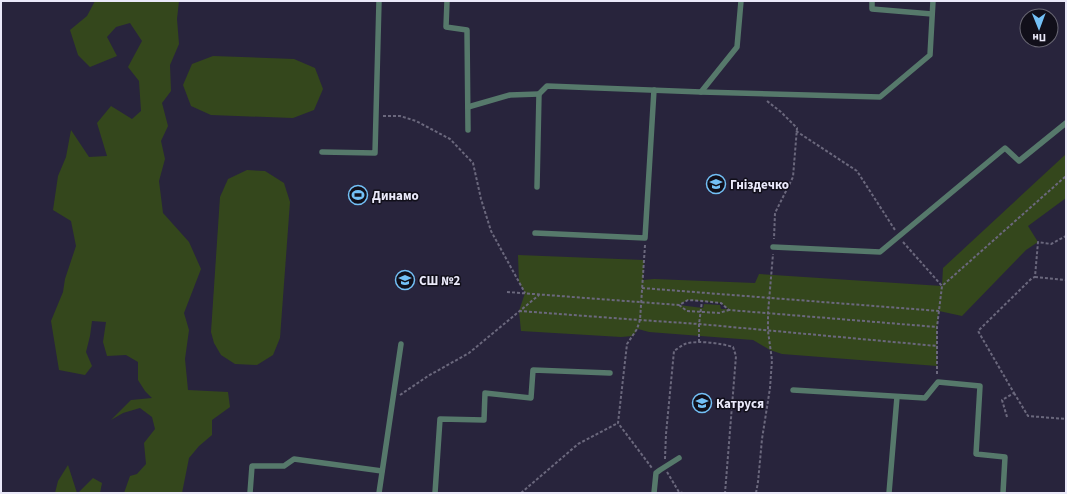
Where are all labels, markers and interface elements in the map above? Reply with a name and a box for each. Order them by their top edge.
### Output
north arrow [1019,8,1059,48]
text: Пн [1032,30,1046,45]
school or university icon: Гніздечко [705,173,727,195]
place label: Гніздечко [730,176,789,194]
sports icon: Динамо [347,184,369,206]
place label: Динамо [372,187,419,205]
school or university icon: СШ №2 [394,269,416,291]
place label: СШ №2 [419,272,461,290]
school or university icon: Катруся [691,392,713,414]
place label: Катруся [716,395,764,413]

